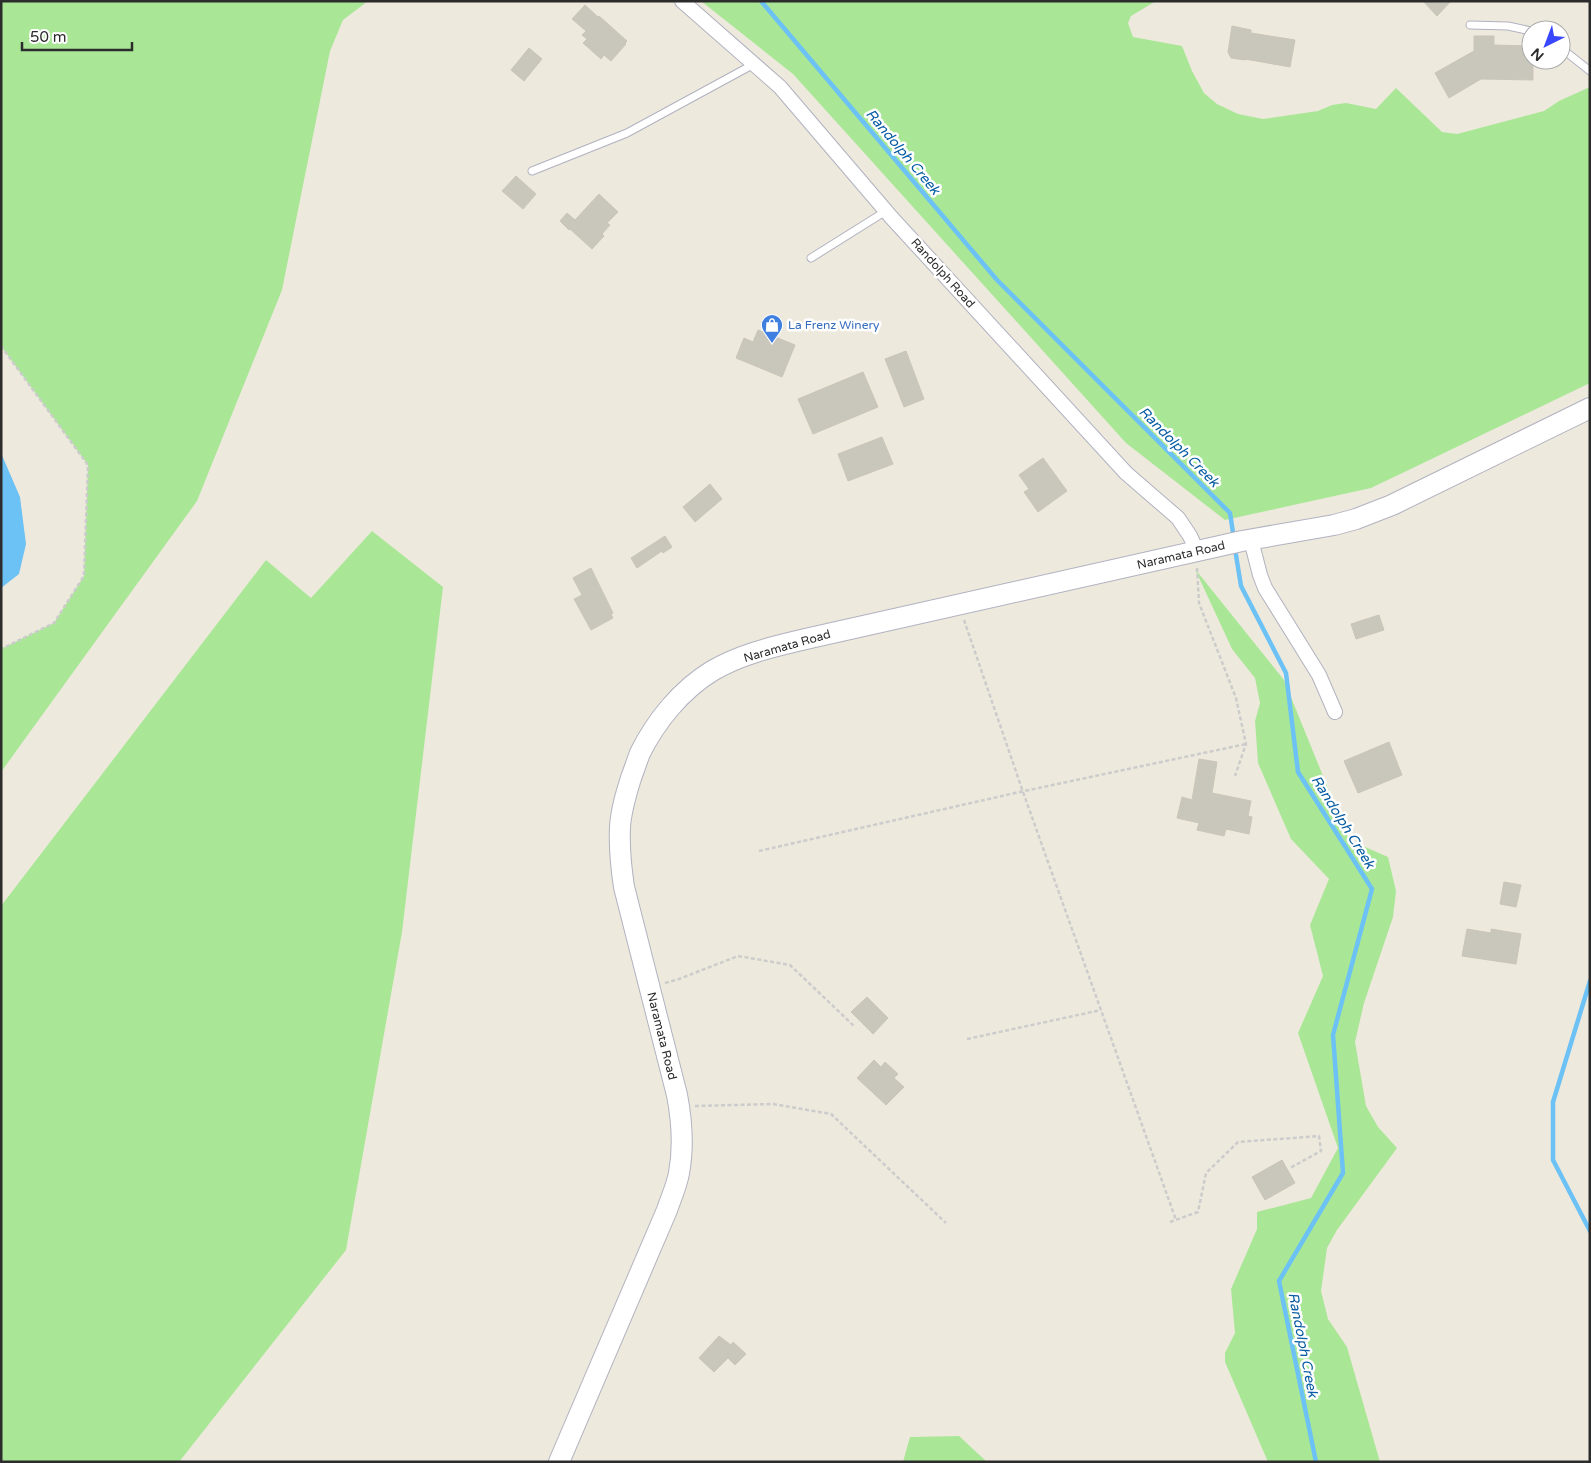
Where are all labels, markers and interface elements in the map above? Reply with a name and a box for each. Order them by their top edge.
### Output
scale bar [22,20,132,52]
north arrow [1521,20,1571,70]
text: 50 m [30,28,67,46]
text: N [1528,44,1548,64]
water label: Randolph Creek [862,106,945,199]
street label: Randolph Road [908,235,978,311]
shop icon: La Frenz Winery [760,313,784,344]
place label: La Frenz Winery [788,318,880,332]
water label: Randolph Creek [1135,403,1224,492]
street label: Naramata Road [1136,538,1226,572]
street label: Naramata Road [742,627,832,665]
water label: Randolph Creek [1308,772,1379,873]
street label: Naramata Road [644,991,680,1081]
water label: Randolph Creek [1284,1291,1322,1400]

